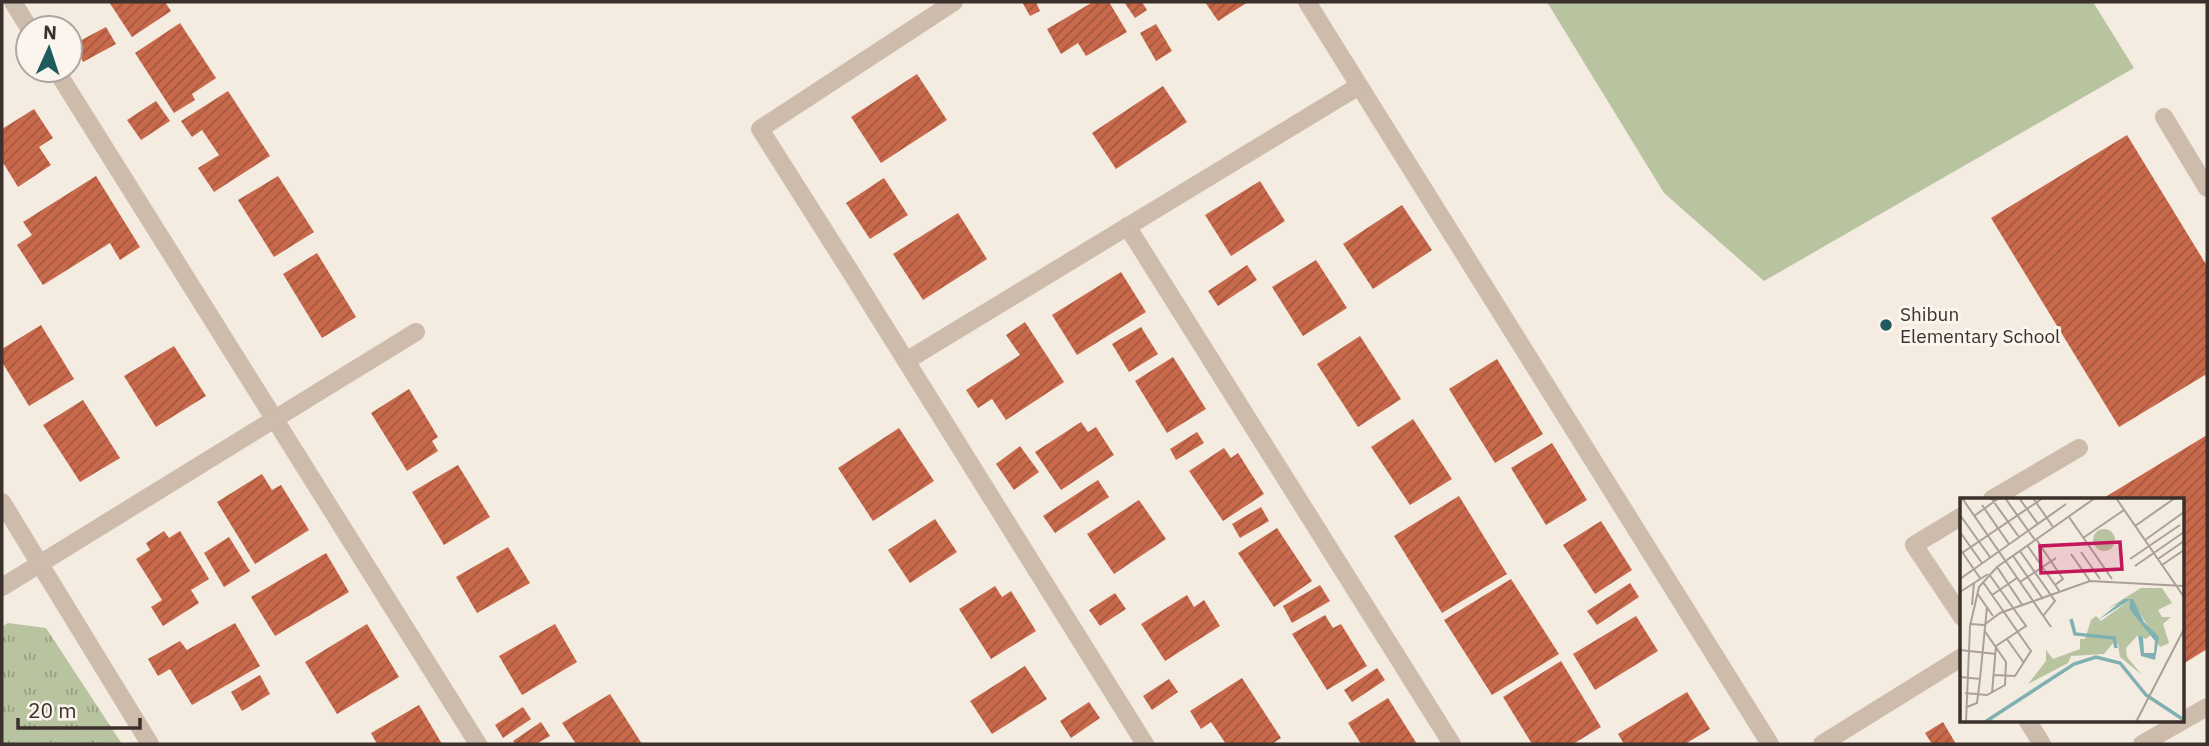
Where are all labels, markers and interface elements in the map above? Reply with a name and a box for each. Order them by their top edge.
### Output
north arrow [14,14,84,84]
text: N [42,20,57,44]
place label: Shibun Elementary School [1900,302,2060,348]
marker: Shibun Elementary School [1878,317,1894,333]
inset map [1960,498,2184,722]
scale bar [18,686,140,730]
text: 20 m [28,696,77,724]

